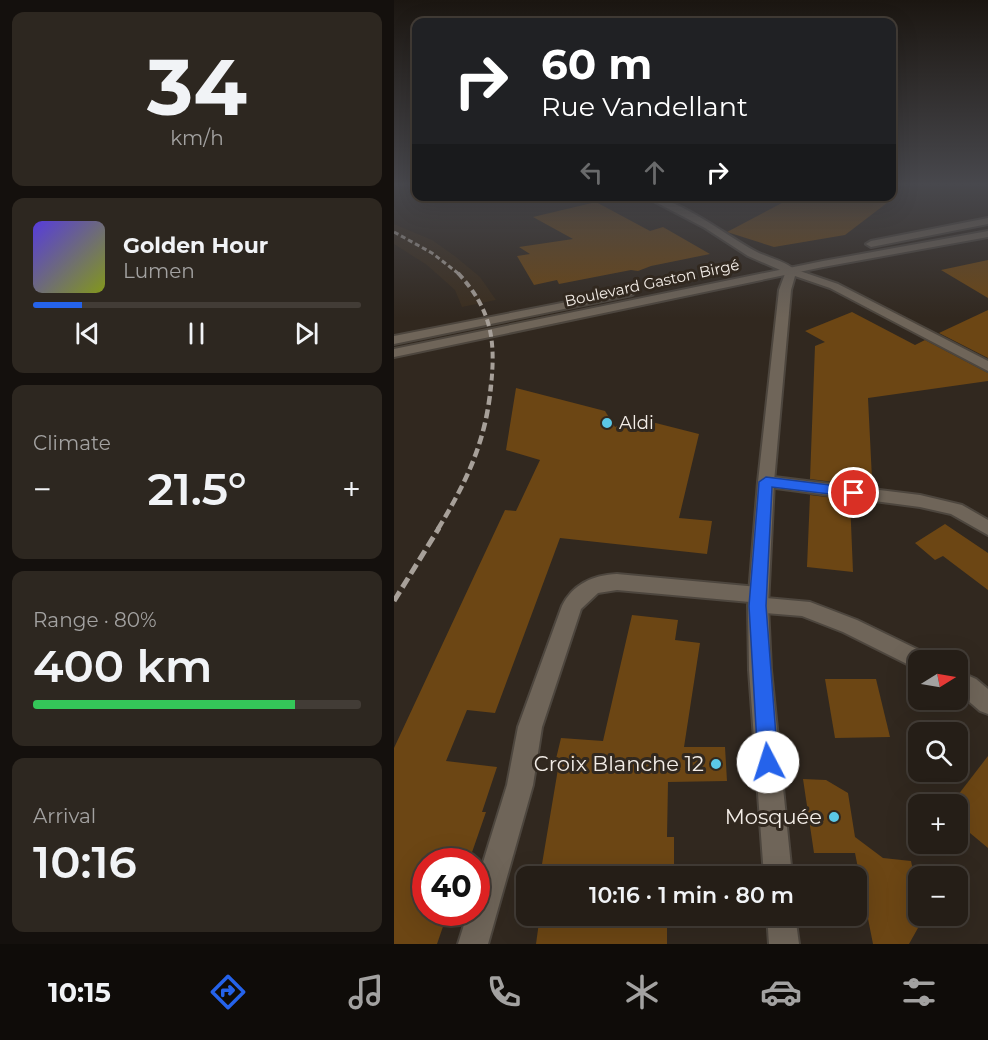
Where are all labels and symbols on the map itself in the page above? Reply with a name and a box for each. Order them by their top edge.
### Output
street label: Boulevard Gaston Birgé [563,255,741,310]
place label: Aldi [619,412,654,434]
marker: Aldi [600,416,614,430]
pin [828,467,879,518]
north arrow [908,650,968,710]
position arrow [736,730,800,794]
place label: Croix Blanche 12 [534,751,704,776]
marker: Croix Blanche 12 [709,757,723,771]
place label: Mosquée [725,804,822,829]
marker: Mosquée [827,810,841,824]
speed limit sign: 40 [412,848,490,926]

